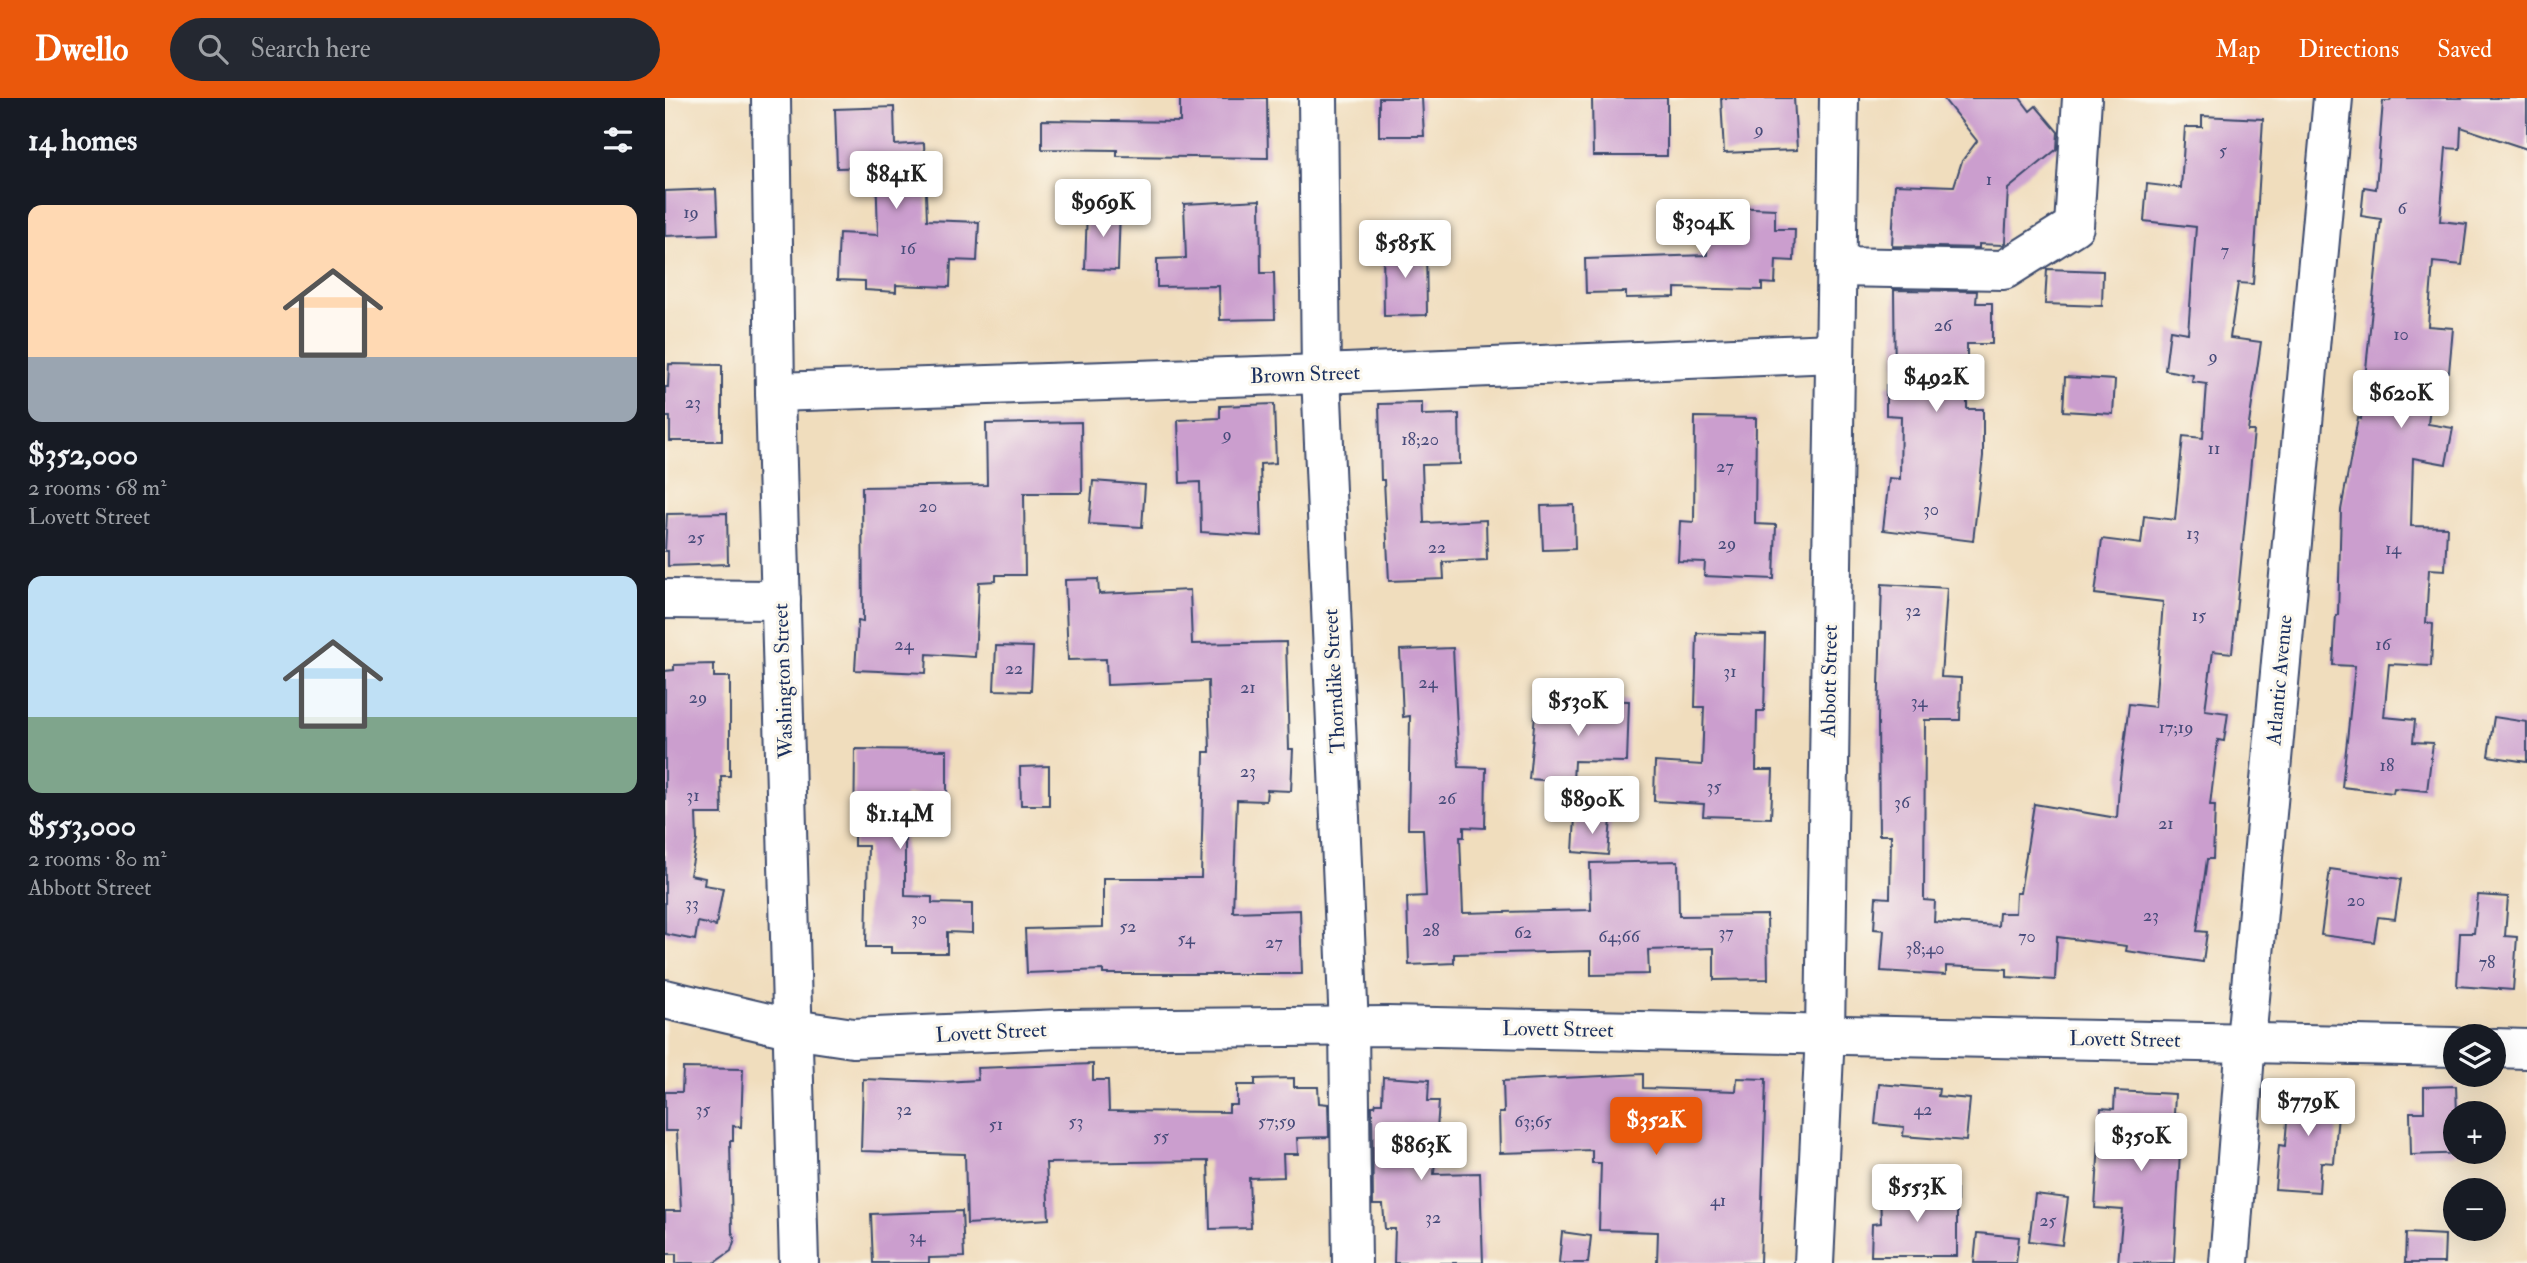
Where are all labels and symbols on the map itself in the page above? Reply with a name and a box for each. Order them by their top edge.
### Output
house number: 9 [1752,118,1764,141]
house number: 5 [2219,139,2227,162]
pin: $841K [847,152,945,211]
house number: 1 [1986,168,1992,191]
pin: $969K [1054,180,1152,239]
house number: 6 [2397,197,2407,220]
pin: $304K [1654,200,1752,259]
house number: 19 [683,201,699,224]
pin: $585K [1356,220,1454,280]
house number: 16 [900,237,917,260]
house number: 7 [2221,239,2229,262]
house number: 26 [1934,314,1953,337]
house number: 10 [2393,323,2409,346]
house number: 9 [2206,345,2218,368]
pin: $492K [1887,354,1985,414]
street label: Brown Street [1249,359,1361,390]
pin: $620K [2352,370,2450,430]
house number: 23 [685,391,701,414]
house number: 9 [1220,423,1232,446]
house number: 18;20 [1401,428,1439,451]
house number: 11 [2208,437,2220,460]
house number: 27 [1716,455,1734,478]
house number: 20 [919,495,937,518]
house number: 30 [1923,498,1939,521]
house number: 13 [2186,522,2200,545]
house number: 25 [688,526,705,549]
house number: 29 [1718,532,1736,555]
house number: 22 [1428,536,1446,559]
house number: 14 [2385,537,2402,560]
house number: 32 [1905,599,1921,622]
street label: Washington Street [767,602,800,760]
house number: 15 [2192,604,2206,627]
street label: Thorndike Street [1317,608,1352,754]
street label: Atlantic Avenue [2260,613,2299,747]
street label: Abbott Street [1815,624,1844,739]
house number: 24 [895,633,915,656]
house number: 16 [2375,633,2392,656]
house number: 22 [1005,657,1023,680]
house number: 31 [1723,660,1737,683]
house number: 24 [1419,671,1439,694]
house number: 21 [1240,676,1256,699]
pin: $530K [1529,678,1627,738]
house number: 29 [689,686,707,709]
house number: 34 [1911,690,1929,713]
house number: 17;19 [2159,716,2193,739]
house number: 18 [2380,754,2394,777]
house number: 23 [1240,760,1256,783]
house number: 35 [1707,775,1721,798]
pin: $890K [1543,776,1641,836]
house number: 31 [686,784,700,807]
house number: 26 [1438,787,1457,810]
house number: 36 [1894,791,1911,814]
pin: $1.14M [843,792,957,851]
house number: 21 [2158,812,2174,835]
house number: 20 [2347,889,2365,912]
house number: 33 [685,892,699,915]
house number: 23 [2143,904,2159,927]
house number: 30 [911,907,927,930]
house number: 52 [1120,915,1136,938]
house number: 28 [1422,919,1440,942]
house number: 62 [1514,921,1532,944]
house number: 37 [1718,921,1734,944]
house number: 64;66 [1598,925,1641,948]
house number: 70 [2018,925,2036,948]
house number: 54 [1177,927,1196,950]
house number: 27 [1265,931,1283,954]
house number: 38;40 [1906,937,1944,960]
house number: 78 [2479,951,2495,974]
street label: Lovett Street [1502,1015,1614,1044]
street label: Lovett Street [935,1016,1048,1049]
street label: Lovett Street [2069,1025,2181,1054]
pin: $779K [2259,1079,2357,1138]
house number: 35 [696,1098,710,1121]
house number: 32 [896,1098,912,1121]
pin: $352K [1607,1098,1705,1157]
house number: 42 [1914,1098,1932,1121]
house number: 53 [1069,1110,1083,1133]
house number: 57;59 [1258,1110,1296,1133]
house number: 63;65 [1514,1110,1552,1133]
house number: 51 [989,1113,1003,1136]
pin: $350K [2092,1114,2190,1173]
pin: $863K [1372,1122,1470,1182]
house number: 55 [1153,1125,1169,1148]
pin: $553K [1868,1164,1966,1224]
house number: 41 [1710,1189,1726,1212]
house number: 32 [1425,1206,1441,1229]
house number: 25 [2040,1209,2057,1232]
house number: 34 [909,1225,927,1248]

